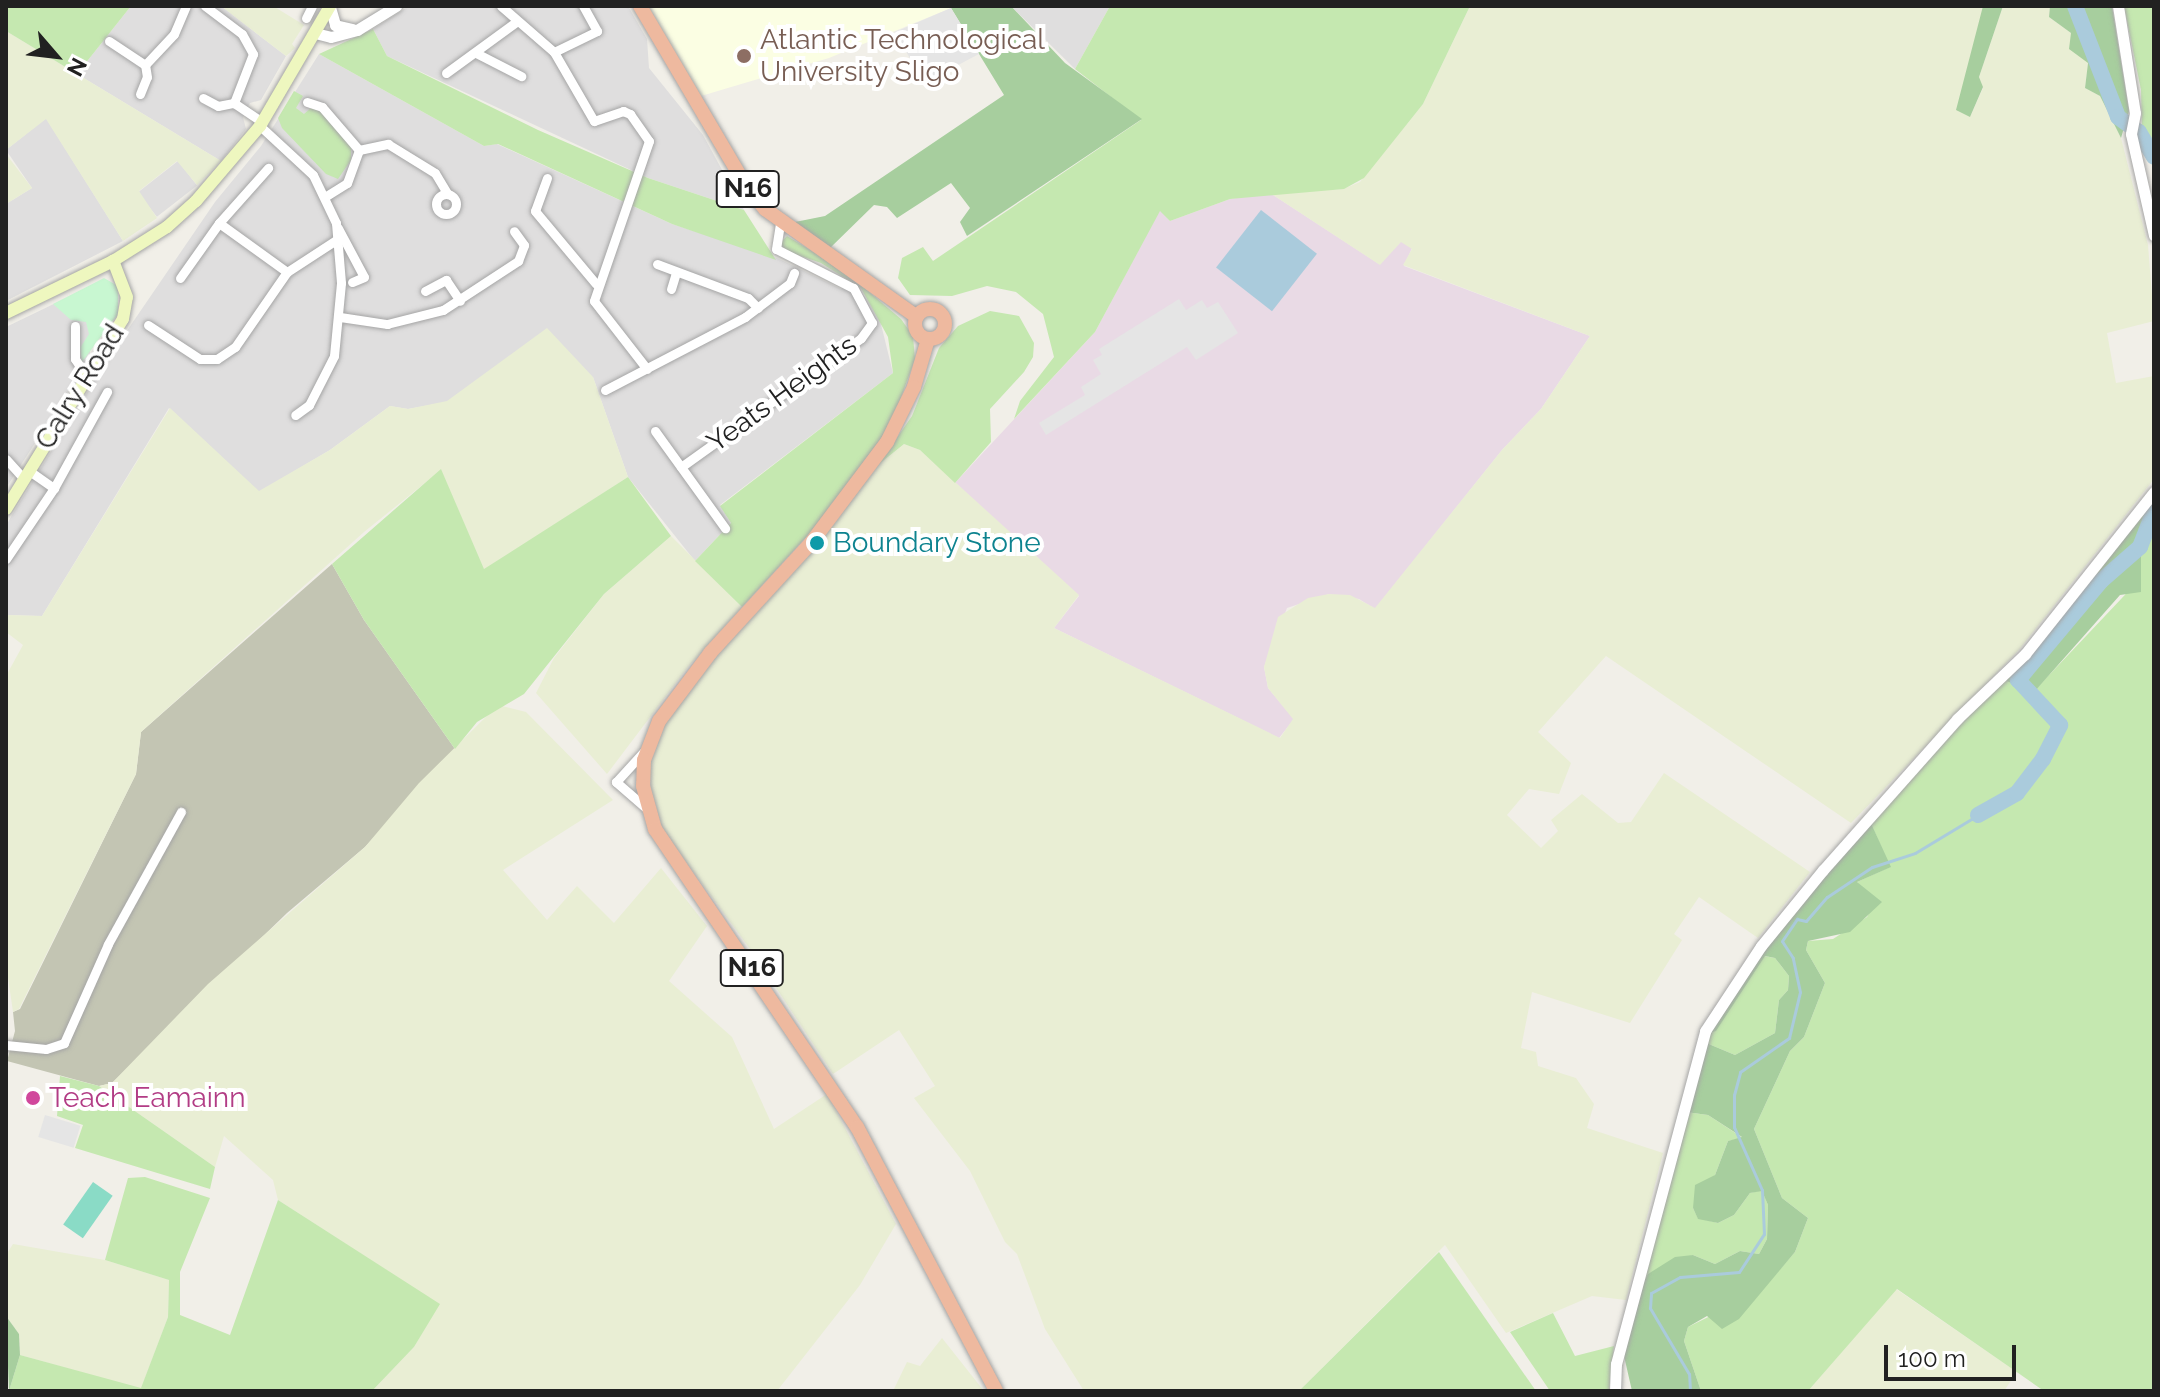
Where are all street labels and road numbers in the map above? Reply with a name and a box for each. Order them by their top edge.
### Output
road number: N16 [714,167,782,211]
street label: Calry Road [28,318,132,456]
street label: Yeats Heights [701,328,863,460]
road number: N16 [718,946,786,990]

